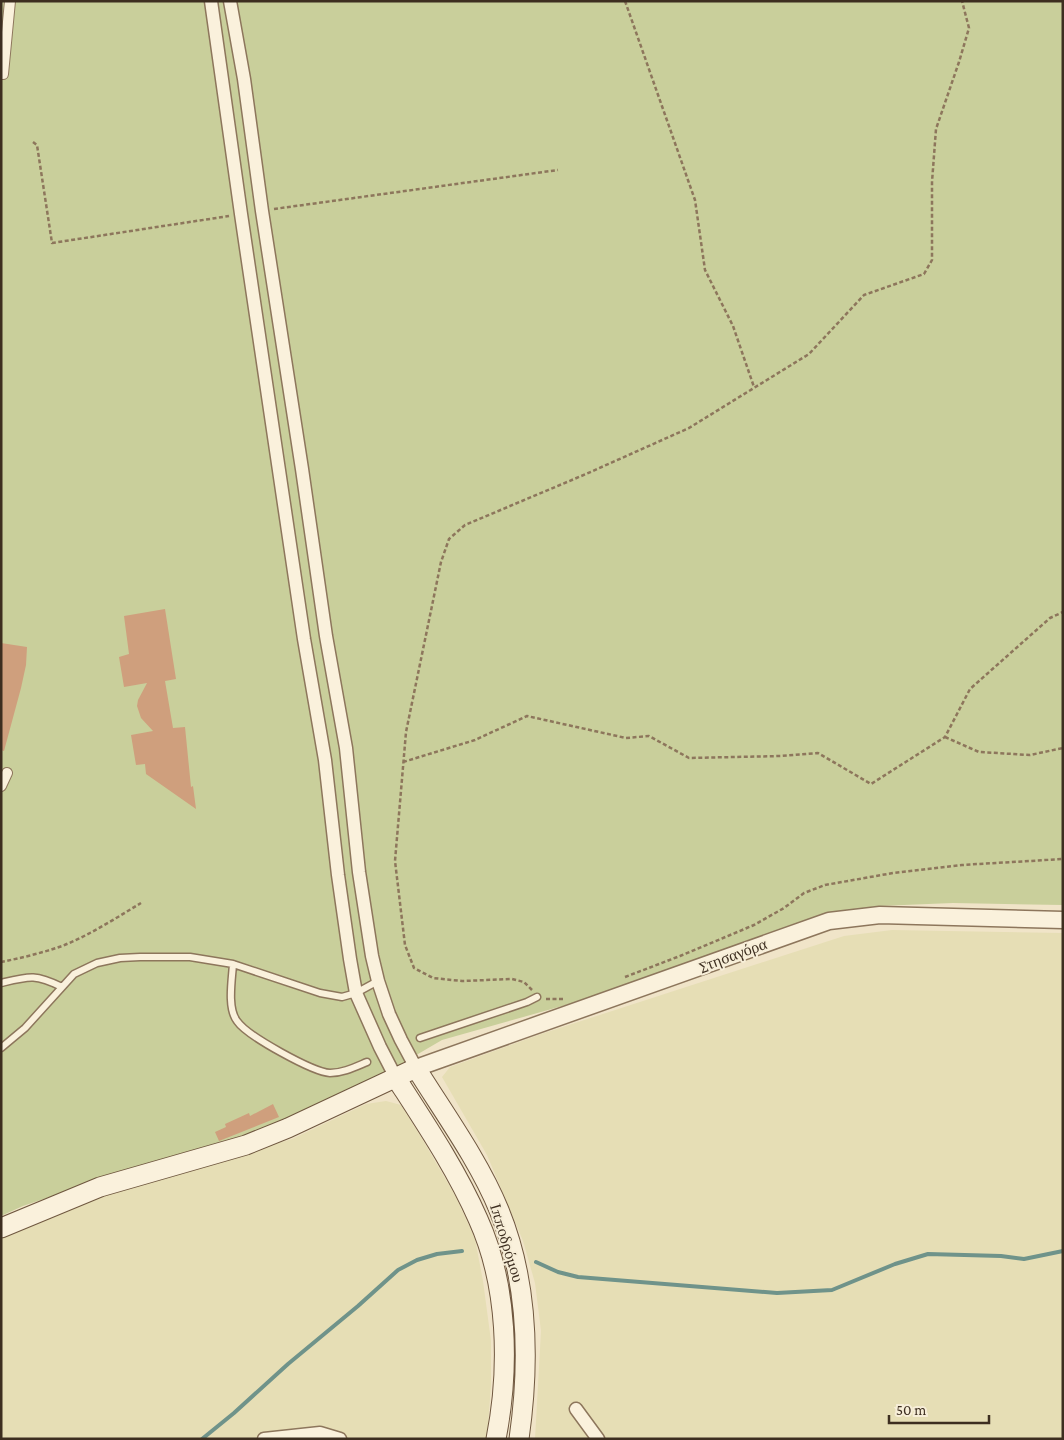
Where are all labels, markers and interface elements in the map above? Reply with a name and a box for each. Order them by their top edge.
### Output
street label: Στησαγόρα [697,935,770,976]
street label: Ιπποδρόμου [486,1202,527,1285]
scale bar [889,1392,989,1424]
text: 50 m [896,1402,926,1418]

